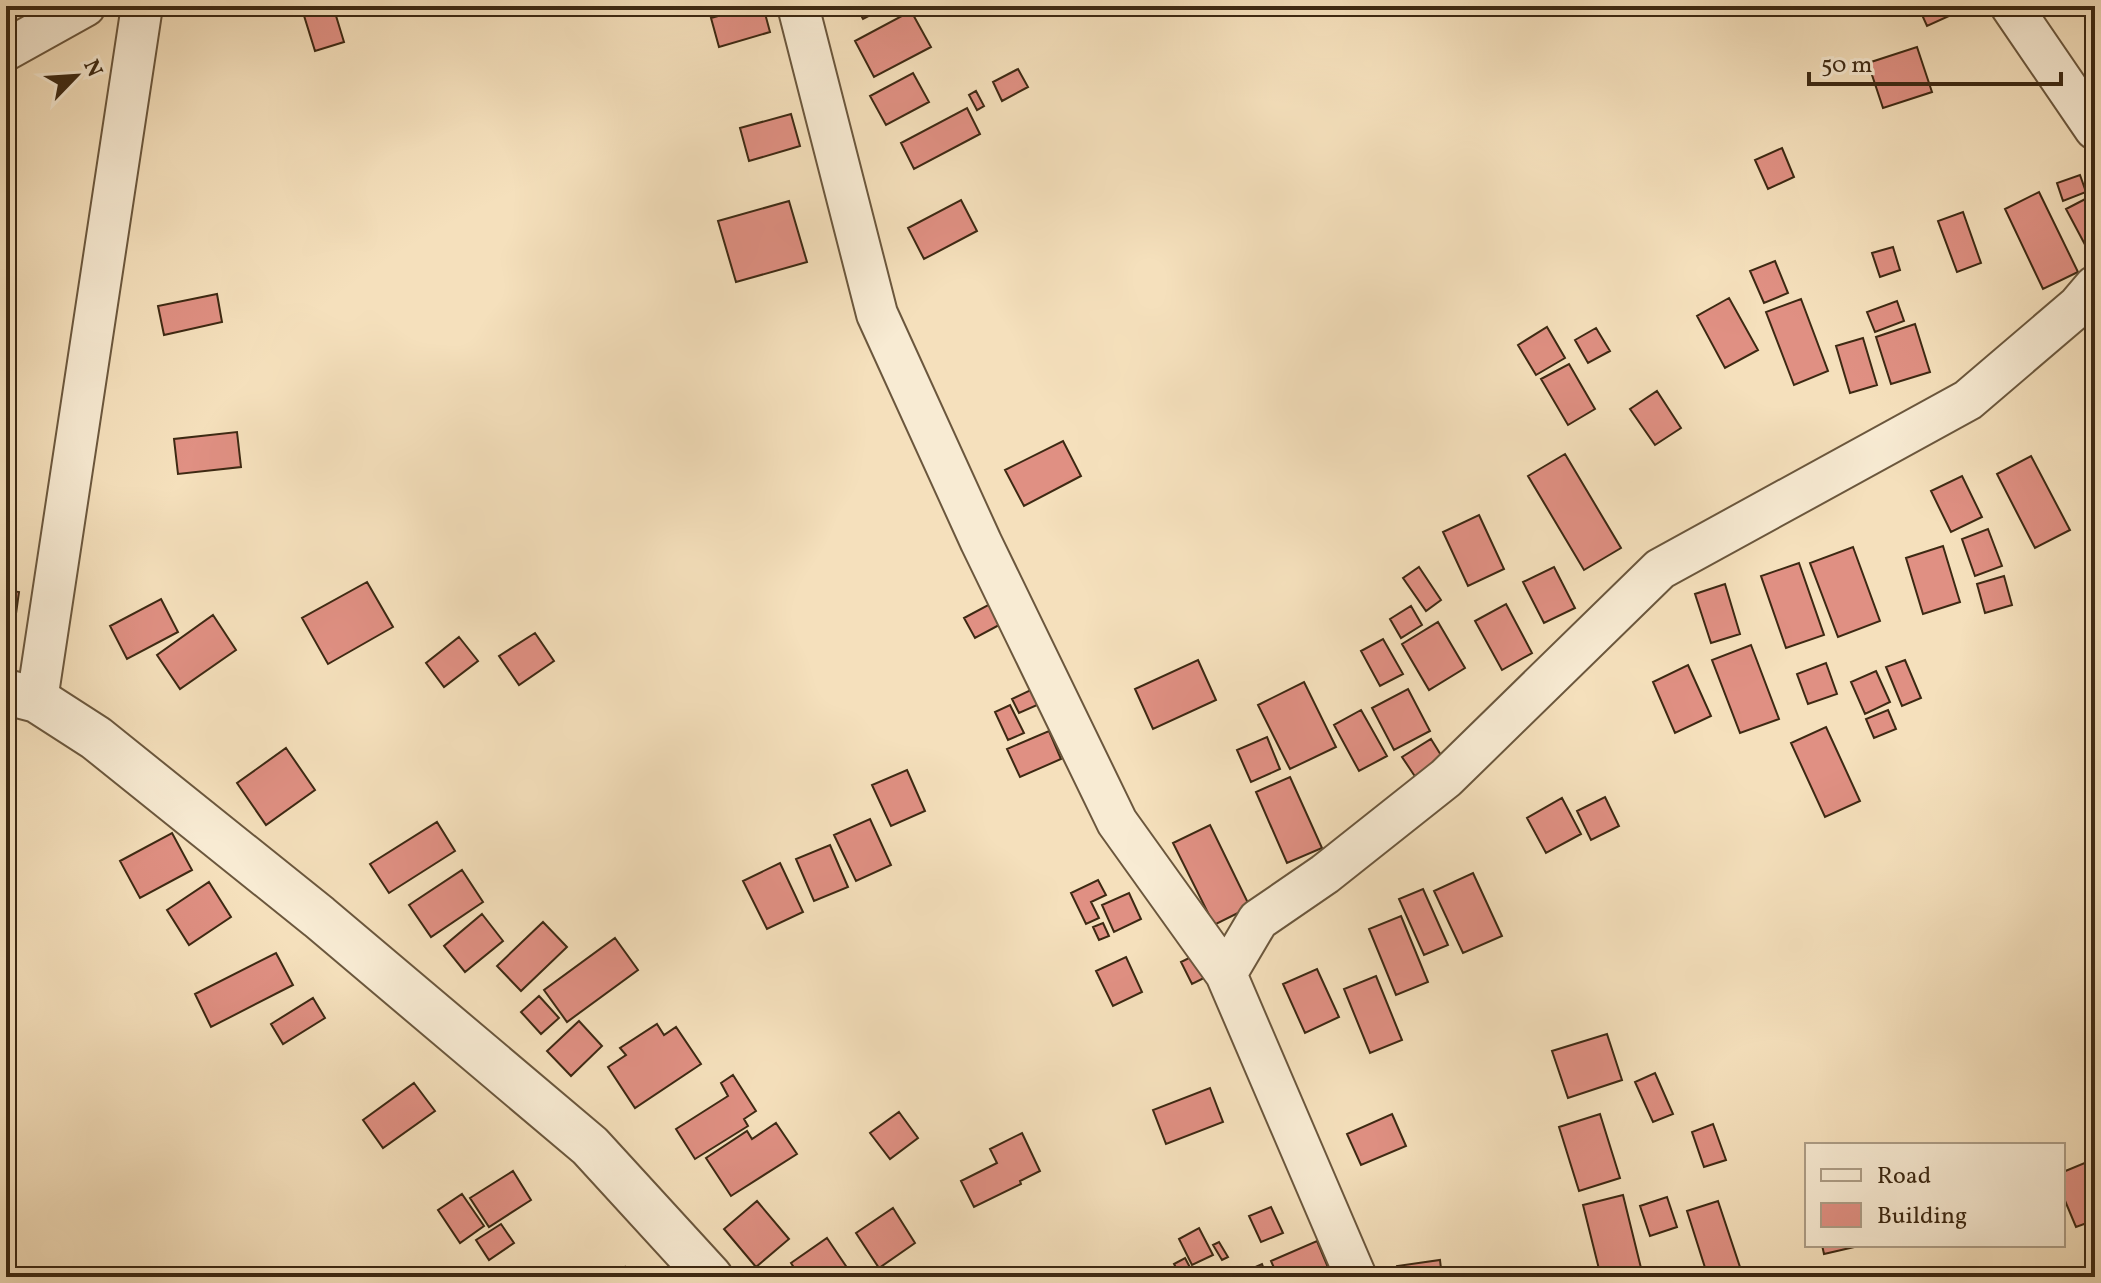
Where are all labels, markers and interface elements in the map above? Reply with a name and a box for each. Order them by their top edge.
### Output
north arrow [36,36,116,116]
scale bar [1809,36,2061,86]
text: 50 m [1821,49,1873,83]
text: N [74,55,109,82]
legend [1805,1143,2065,1247]
text: Road [1877,1160,1931,1194]
text: Building [1877,1200,1967,1234]

